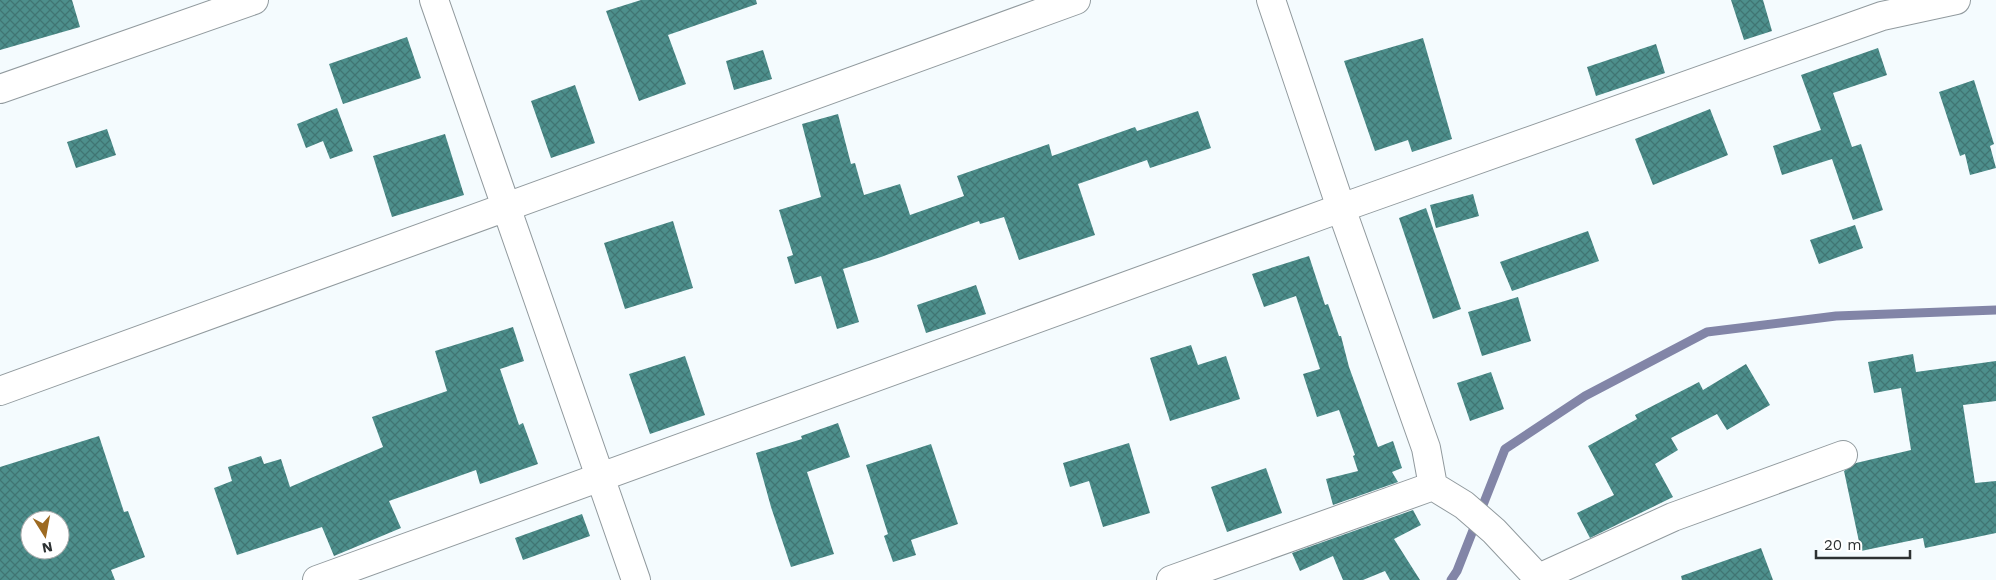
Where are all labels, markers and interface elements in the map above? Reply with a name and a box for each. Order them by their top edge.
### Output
north arrow [20,510,70,560]
scale bar [1816,528,1910,560]
text: 20 m [1824,536,1862,554]
text: N [41,539,54,557]

